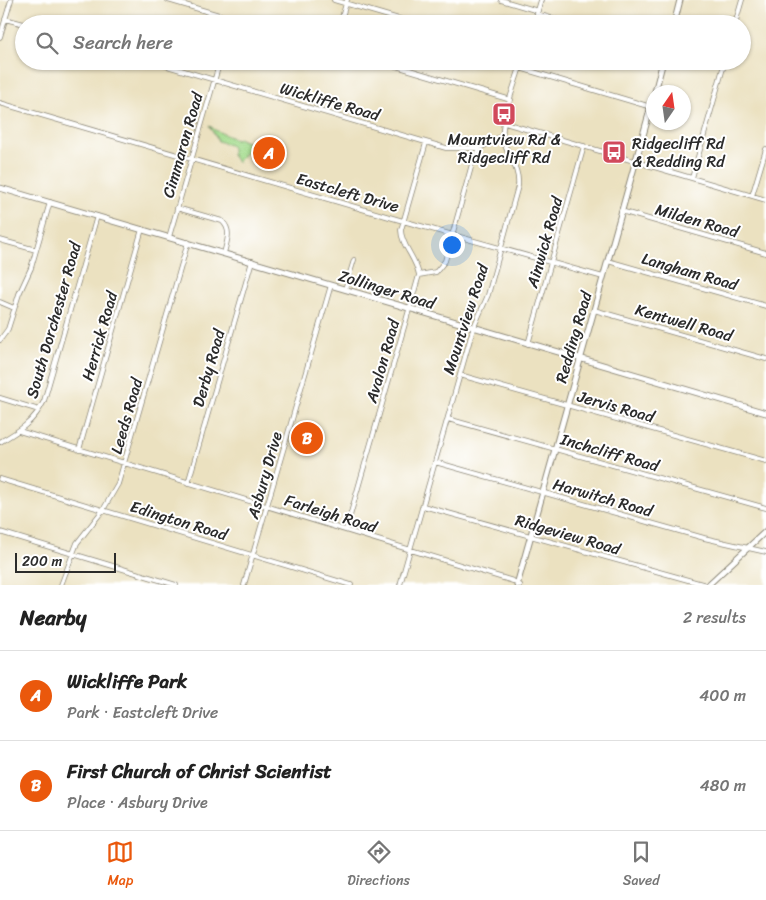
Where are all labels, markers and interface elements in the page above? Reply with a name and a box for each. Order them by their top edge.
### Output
search box [15,15,751,70]
text: Search here [73,26,173,59]
icon: search [33,29,61,57]
street label: Wickliffe Road [277,73,385,130]
north arrow [646,85,691,130]
street label: Cimmaron Road [154,87,212,201]
bus stop icon: Mountview Rd & Ridgecliff Rd [491,101,517,127]
place label: Mountview Rd & Ridgecliff Rd [447,125,561,172]
place label: Ridgecliff Rd & Redding Rd [632,129,726,176]
pin: A [253,134,285,172]
bus stop icon: Ridgecliff Rd & Redding Rd [601,139,627,165]
street label: Eastcleft Drive [293,164,403,221]
street label: Ainwick Road [517,192,572,292]
street label: Milden Road [652,195,744,247]
your location [439,232,465,258]
street label: South Dorchester Road [17,237,90,402]
street label: Langham Road [638,244,743,300]
street label: Mountview Road [434,259,498,378]
street label: Zollinger Road [335,261,440,318]
street label: Redding Road [547,286,601,386]
street label: Herrick Road [73,287,127,384]
street label: Kentwell Road [632,295,738,351]
street label: Avalon Road [356,314,409,407]
street label: Derby Road [184,324,234,410]
street label: Leeds Road [102,373,152,458]
street label: Jervis Road [573,381,659,432]
pin: B [291,419,323,457]
street label: Inchcliff Road [556,424,664,481]
street label: Asbury Drive [238,428,291,523]
street label: Harwitch Road [550,469,658,526]
street label: Farleigh Road [281,486,382,542]
street label: Edington Road [127,492,233,549]
street label: Ridgeview Road [512,506,625,564]
text: 200 m [22,549,62,574]
scale bar [15,550,116,573]
text: Nearby [20,599,86,637]
text: 2 results [683,603,746,632]
text: Wickliffe Park [67,665,187,698]
text: A [31,681,41,710]
text: 400 m [699,681,746,710]
text: Park · Eastcleft Drive [67,698,218,727]
text: First Church of Christ Scientist [67,755,332,788]
text: B [31,771,41,800]
text: 480 m [700,771,746,800]
text: Place · Asbury Drive [67,788,208,817]
tab: Map [106,838,134,893]
tab: Directions [347,838,410,893]
tab: Saved [623,838,660,893]

